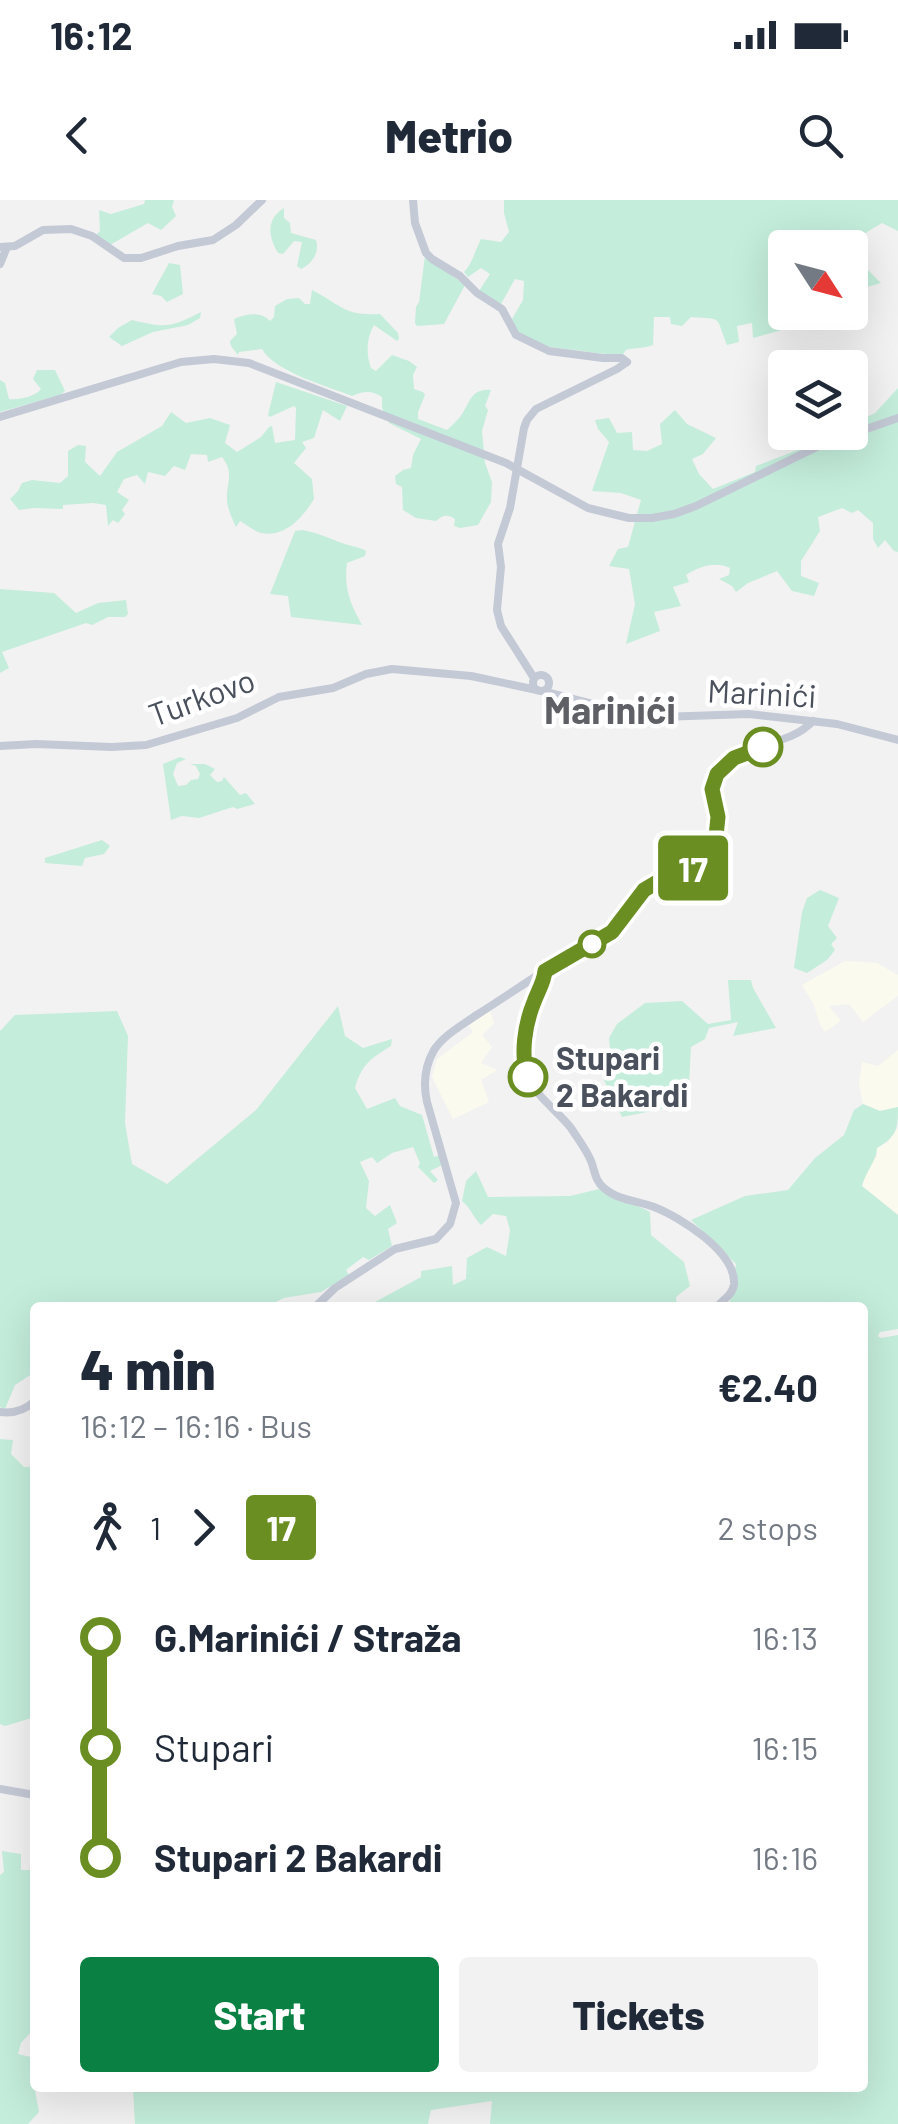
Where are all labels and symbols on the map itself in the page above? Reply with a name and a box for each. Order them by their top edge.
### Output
north arrow [768,230,868,330]
street label: Turkovo [143,659,259,733]
street label: Marinići [707,670,818,714]
district label: Marinići [544,686,676,732]
unlabelled marker [744,728,782,766]
line badge: 17 [648,836,738,900]
unlabelled marker [579,931,605,957]
place label: Stupari 2 Bakardi [556,1038,688,1113]
marker: Stupari 2 Bakardi [509,1058,547,1096]

